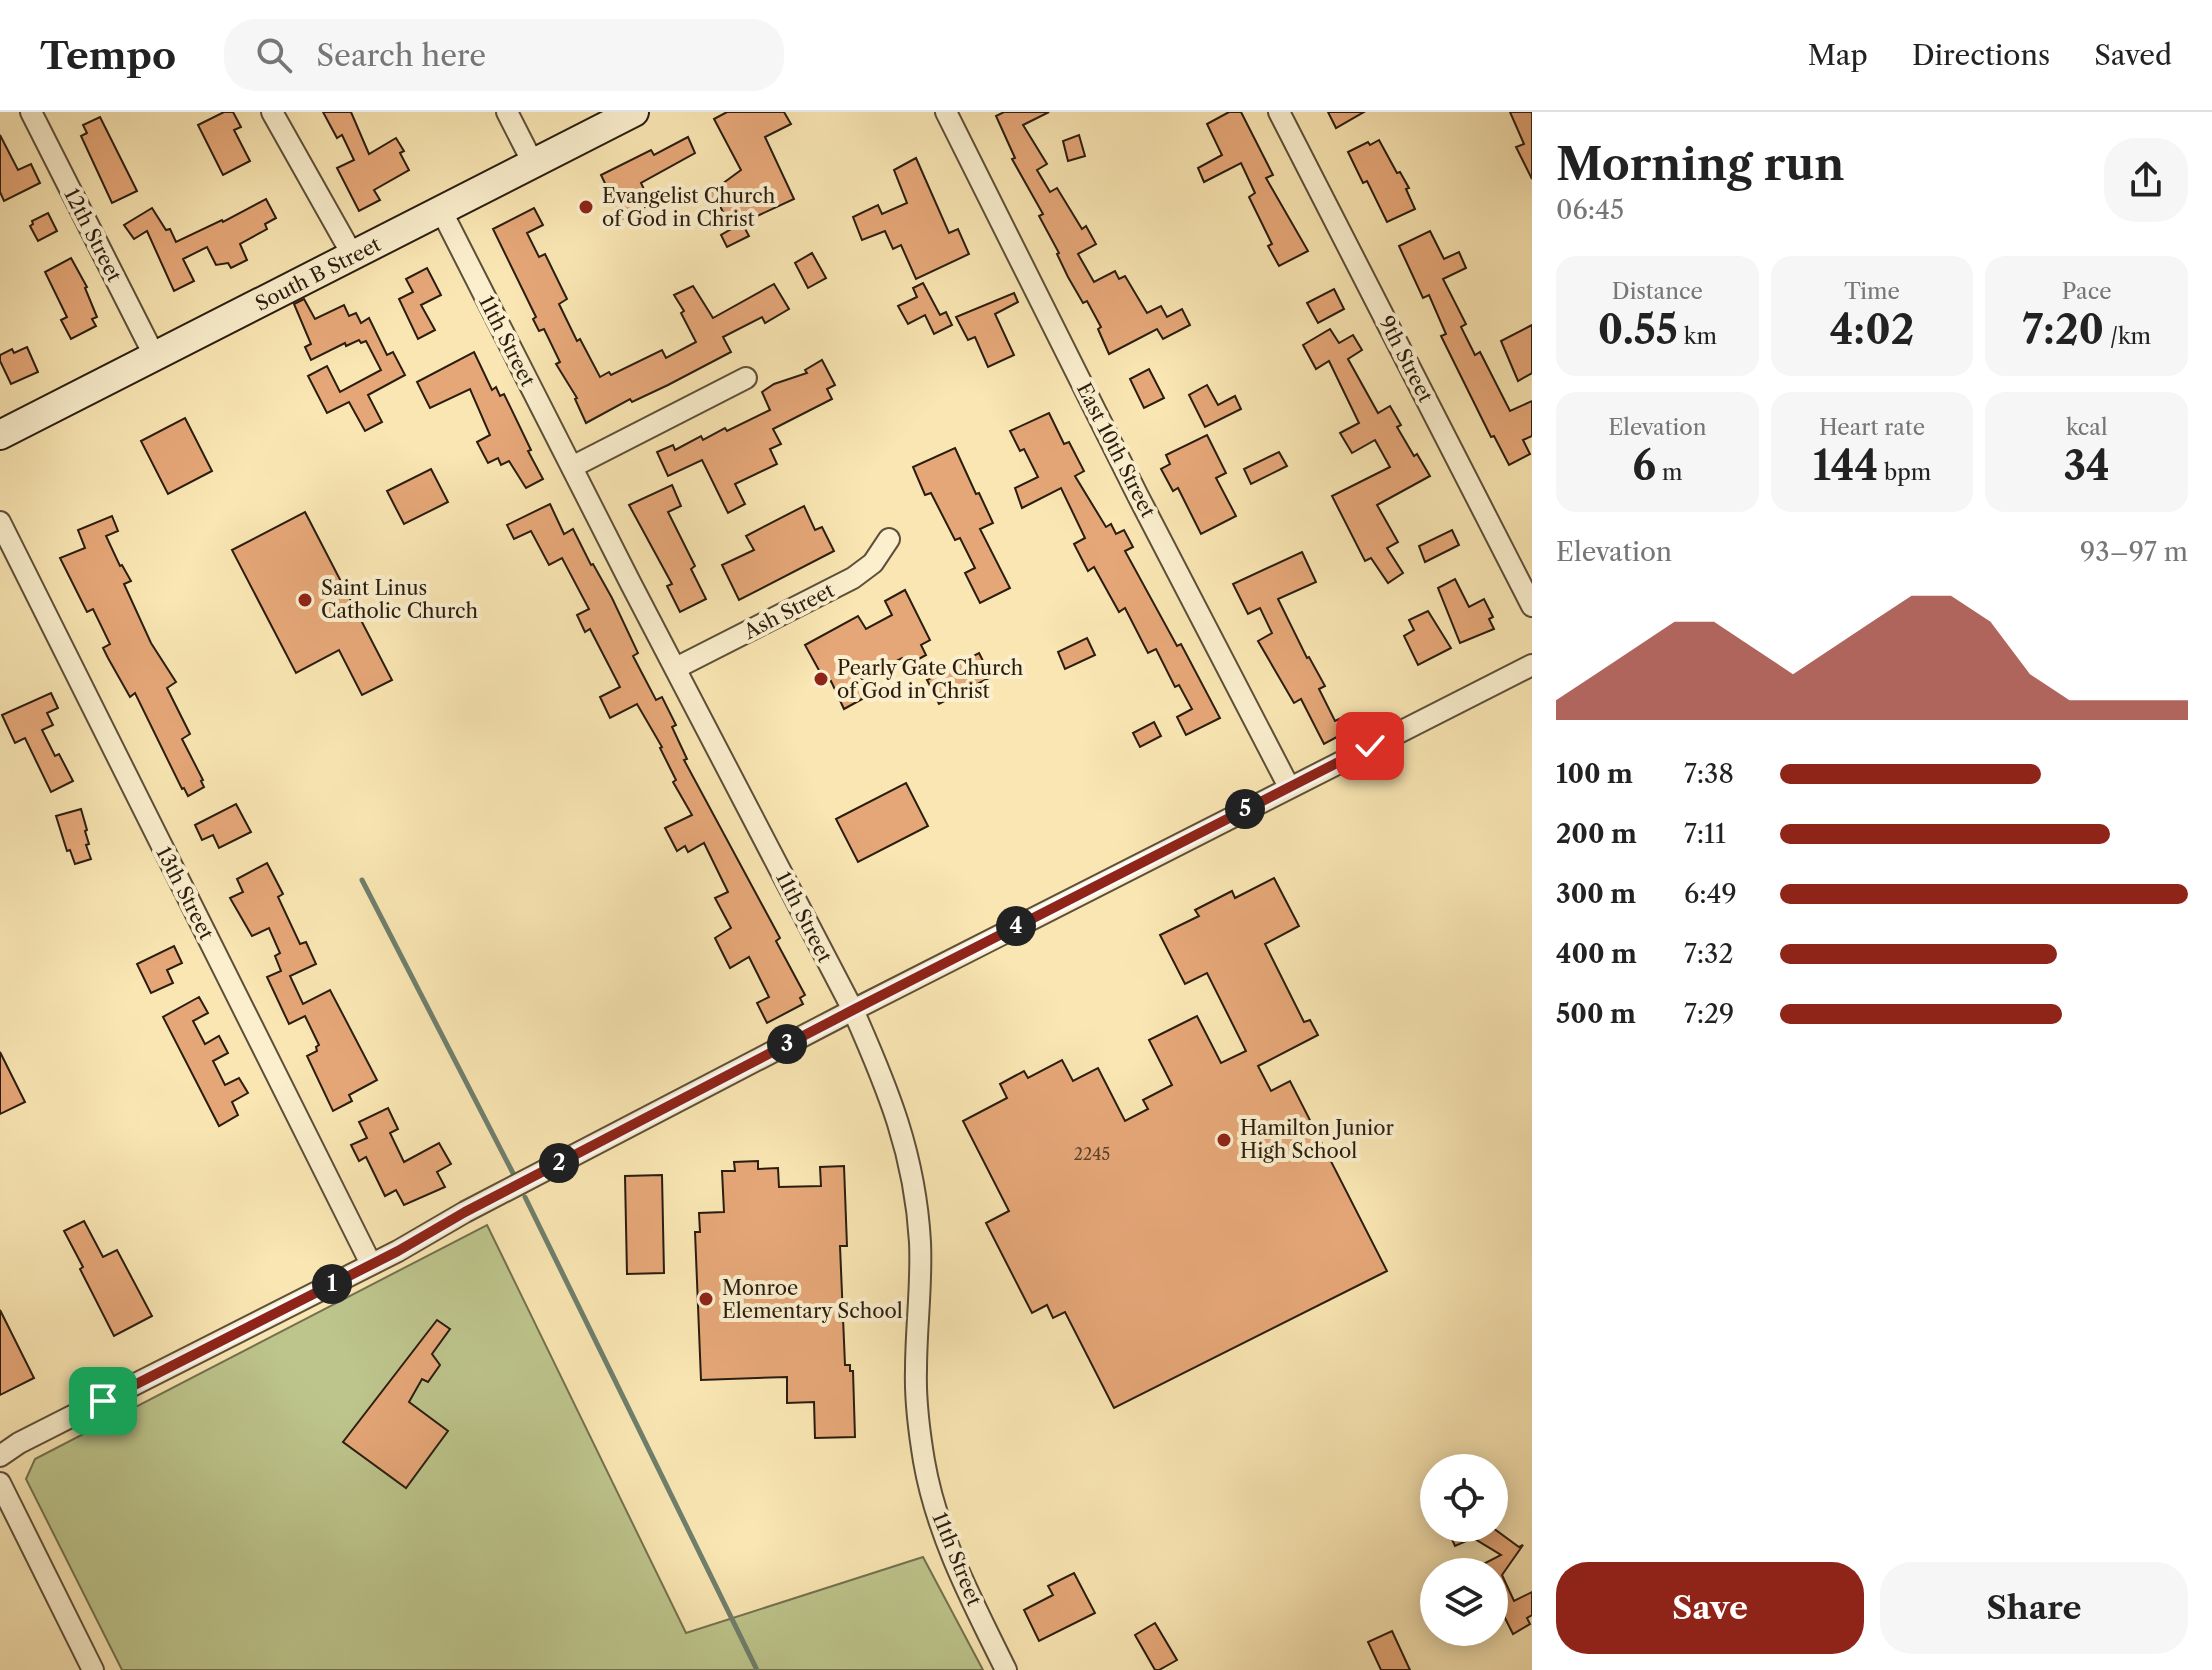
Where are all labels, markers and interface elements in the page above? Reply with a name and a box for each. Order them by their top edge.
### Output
search box [224,19,784,91]
text: Tempo [40,32,176,79]
icon: search [252,33,296,77]
text: Search here [316,37,486,74]
text: Map [1808,38,1868,72]
text: Directions [1912,38,2050,72]
text: Saved [2094,38,2172,72]
text: Morning run [1556,137,1845,191]
button: share [2104,138,2188,222]
street label: 12th Street [59,184,127,286]
place label: Evangelist Church of God in Christ [602,184,776,231]
text: 06:45 [1556,194,1624,226]
marker: Evangelist Church of God in Christ [577,198,595,216]
street label: South B Street [251,232,385,316]
text: Distance [1612,278,1703,305]
text: Time [1844,278,1900,305]
text: Pace [2062,278,2112,305]
street label: 11th Street [474,292,540,390]
text: 0.55 [1598,305,1678,354]
text: 4:02 [1830,305,1914,354]
text: 7:20 [2022,305,2104,354]
street label: 9th Street [1374,312,1438,406]
text: km [1678,323,1717,350]
text: /km [2104,323,2151,350]
street label: East 10th Street [1072,379,1160,521]
text: Elevation [1608,414,1706,441]
text: Heart rate [1819,414,1925,441]
text: kcal [2066,414,2107,441]
text: 6 [1632,441,1656,490]
text: 144 [1813,441,1878,490]
text: 34 [2064,441,2110,490]
text: m [1656,459,1682,486]
text: bpm [1878,459,1931,486]
text: Elevation [1556,536,1672,568]
text: 93–97 m [2080,536,2188,568]
place label: Saint Linus Catholic Church [321,576,479,623]
street label: Ash Street [739,578,838,644]
marker: Saint Linus Catholic Church [296,591,314,609]
place label: Pearly Gate Church of God in Christ [837,656,1024,703]
marker: Pearly Gate Church of God in Christ [812,670,830,688]
pin [1336,712,1404,780]
icon: check [1348,724,1392,768]
text: 100 m [1556,758,1633,790]
text: 7:38 [1684,758,1734,790]
pin: 5 [1225,789,1265,829]
text: 5 [1239,795,1251,822]
text: 200 m [1556,818,1637,850]
text: 7:11 [1684,818,1726,850]
street label: 13th Street [151,843,219,943]
street label: 11th Street [771,868,837,966]
text: 300 m [1556,878,1636,910]
text: 6:49 [1684,878,1737,910]
pin: 4 [996,906,1036,946]
text: 4 [1009,912,1023,939]
text: 400 m [1556,938,1637,970]
text: 7:32 [1684,938,1733,970]
text: 500 m [1556,998,1636,1030]
text: 7:29 [1684,998,1734,1030]
pin: 3 [767,1024,807,1064]
text: 3 [781,1030,793,1057]
place label: Hamilton Junior High School [1240,1116,1394,1163]
marker: Hamilton Junior High School [1215,1131,1233,1149]
pin: 2 [539,1143,579,1183]
house number: 2245 [1074,1144,1110,1164]
text: 2 [553,1149,566,1176]
pin: 1 [312,1264,352,1304]
text: 1 [327,1270,337,1297]
place label: Monroe Elementary School [722,1276,903,1323]
marker: Monroe Elementary School [697,1290,715,1308]
pin [69,1367,137,1435]
icon: arrive [81,1379,125,1423]
map controls [1420,1454,1508,1646]
button: locate [1420,1454,1508,1542]
street label: 11th Street [927,1509,987,1609]
button: layers [1420,1558,1508,1646]
button: Save [1556,1562,1864,1654]
button: Share [1880,1562,2188,1654]

